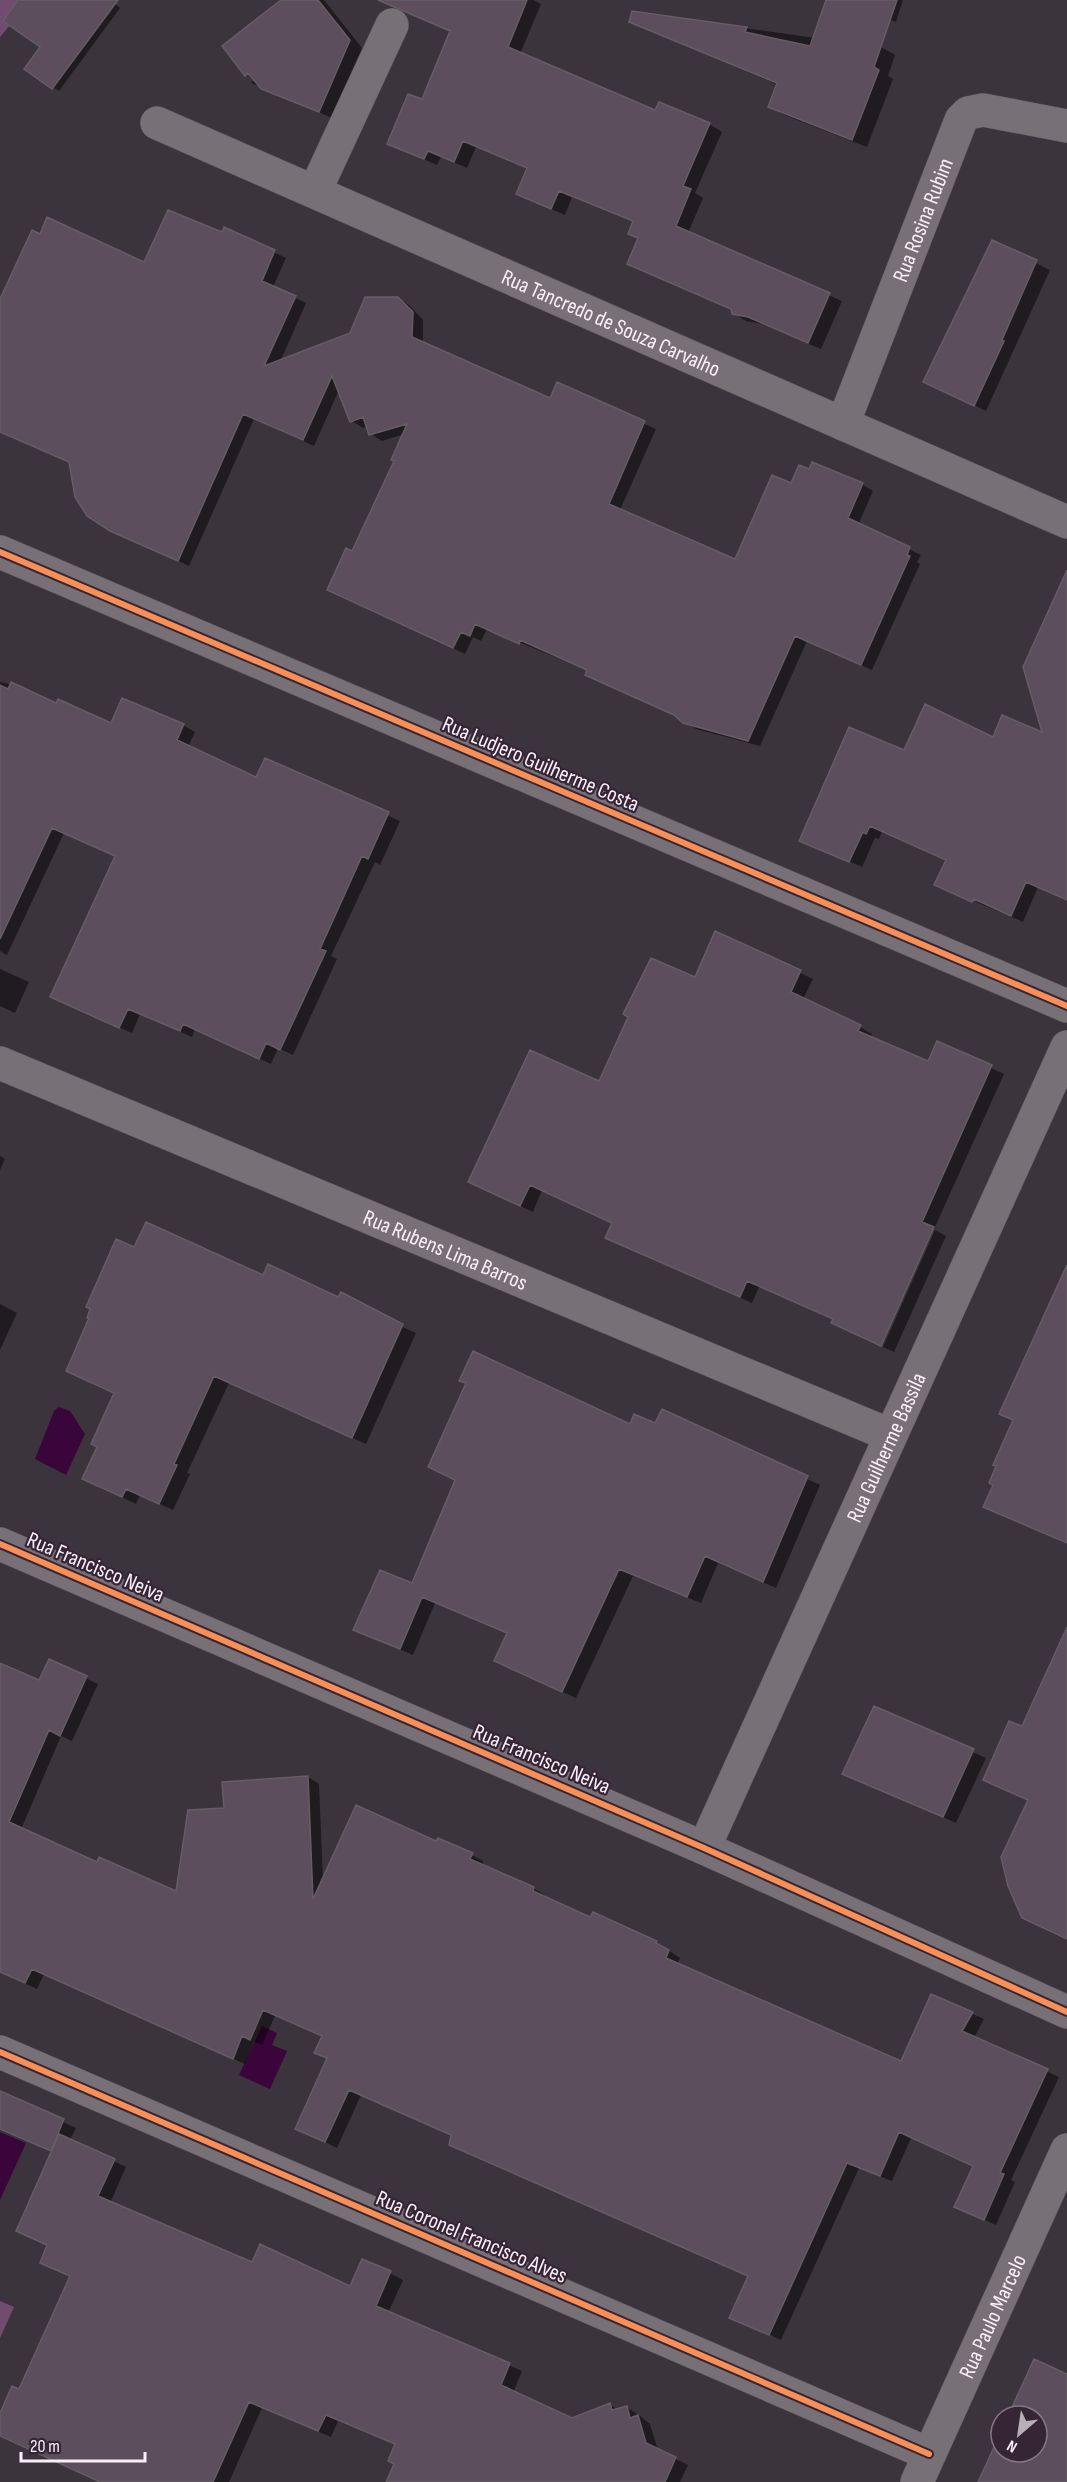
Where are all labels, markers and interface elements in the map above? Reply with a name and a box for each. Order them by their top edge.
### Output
street label: Rua Rosina Rubim [887,155,960,286]
street label: Rua Tancredo de Souza Carvalho [497,264,724,383]
street label: Rua Ludjero Guilherme Costa [438,711,643,818]
street label: Rua Rubens Lima Barros [359,1204,531,1297]
street label: Rua Guilherme Bassila [841,1369,933,1527]
street label: Rua Francisco Neiva [23,1526,168,1608]
street label: Rua Francisco Neiva [469,1718,614,1800]
street label: Rua Coronel Francisco Alves [372,2185,571,2290]
street label: Rua Paulo Marcelo [954,2251,1033,2383]
north arrow [989,2404,1049,2464]
scale bar [21,2425,146,2463]
text: N [1004,2435,1021,2456]
text: 20 m [30,2436,60,2457]

